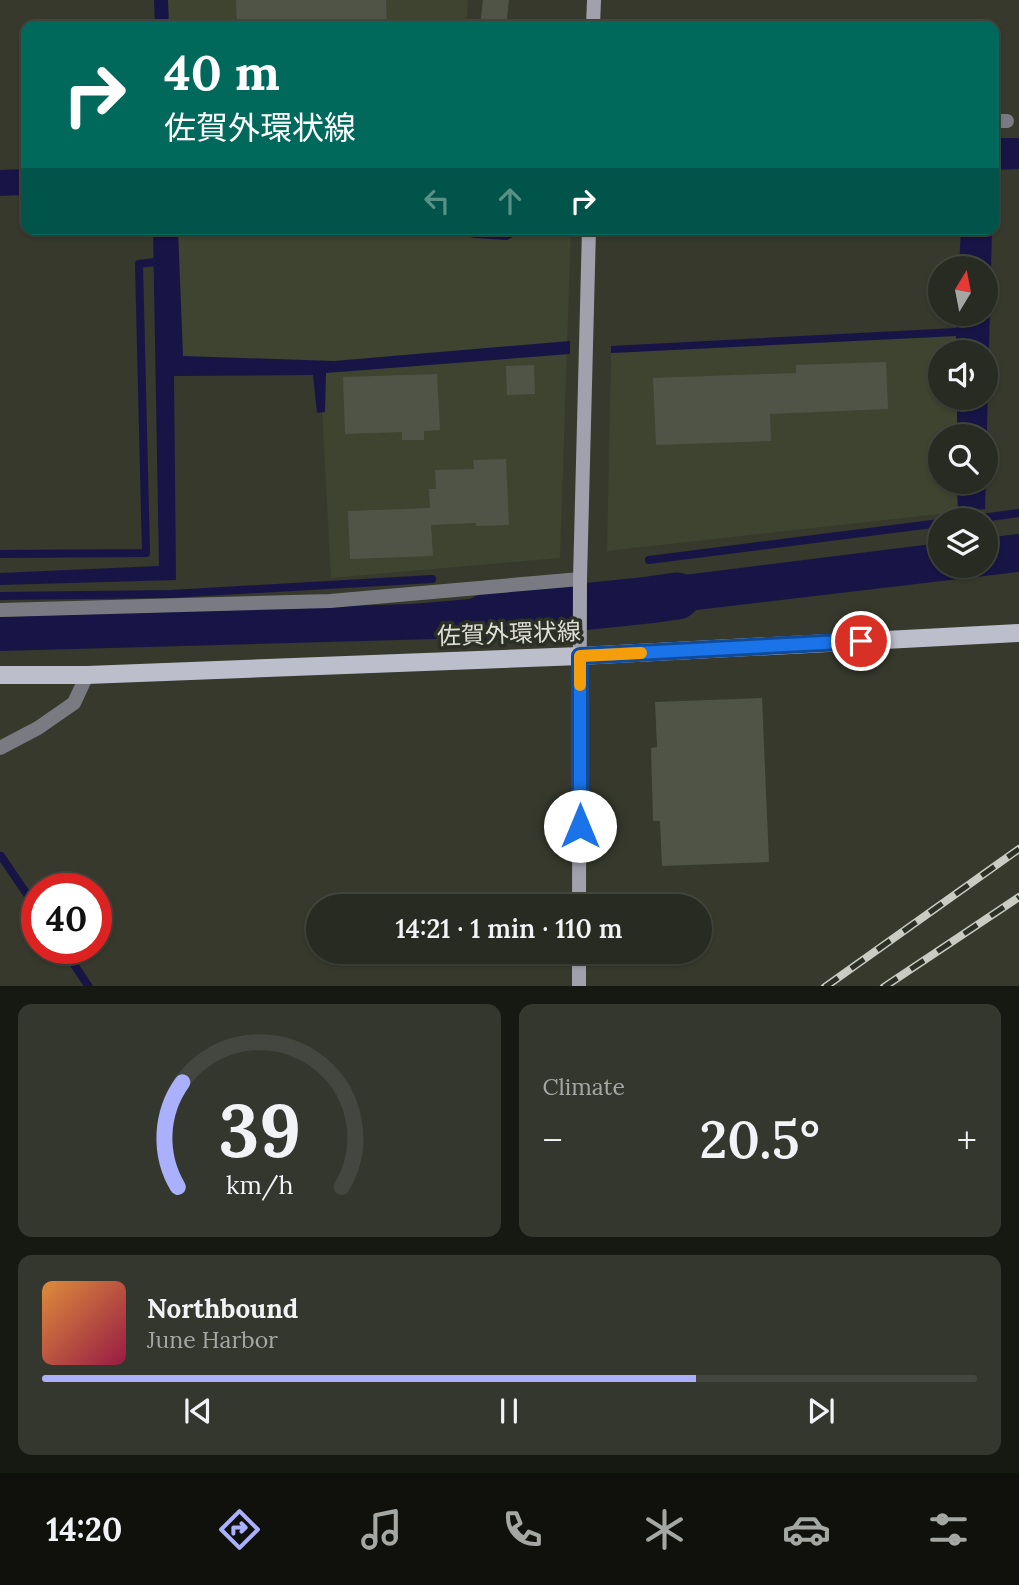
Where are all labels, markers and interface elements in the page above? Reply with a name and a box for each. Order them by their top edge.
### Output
text: 40 m [164,41,280,103]
icon: right [49,49,140,140]
text: 佐賀外環状線 [164,107,356,148]
icon: left [418,182,456,220]
icon: ahead [491,182,529,220]
icon: right [564,182,602,220]
north arrow [928,256,998,326]
map controls [928,256,998,578]
button: sound [928,340,998,410]
button: search [928,424,998,494]
button: layers [928,508,998,578]
pin [831,611,891,671]
street label: 佐賀外環状線 [436,615,581,652]
icon: arrive [842,622,880,660]
position arrow [543,789,617,863]
speed limit sign: 40 [21,873,112,964]
text: 14:21 · 1 min · 110 m [396,912,622,945]
text: Climate [543,1072,625,1101]
text: 39 [218,1084,301,1177]
text: 20.5° [699,1106,820,1172]
text: − [543,1116,563,1164]
text: + [957,1116,977,1164]
text: km/h [225,1168,293,1200]
text: Northbound [147,1292,298,1325]
text: June Harbor [147,1325,278,1354]
icon: previous [179,1392,217,1430]
icon: pause [490,1392,528,1430]
icon: next [802,1392,840,1430]
icon: directions [215,1505,264,1554]
icon: music [357,1505,406,1554]
icon: phone [498,1505,547,1554]
icon: climate [640,1505,689,1554]
icon: car [782,1505,831,1554]
icon: filters [924,1505,973,1554]
text: 14:20 [46,1509,122,1550]

